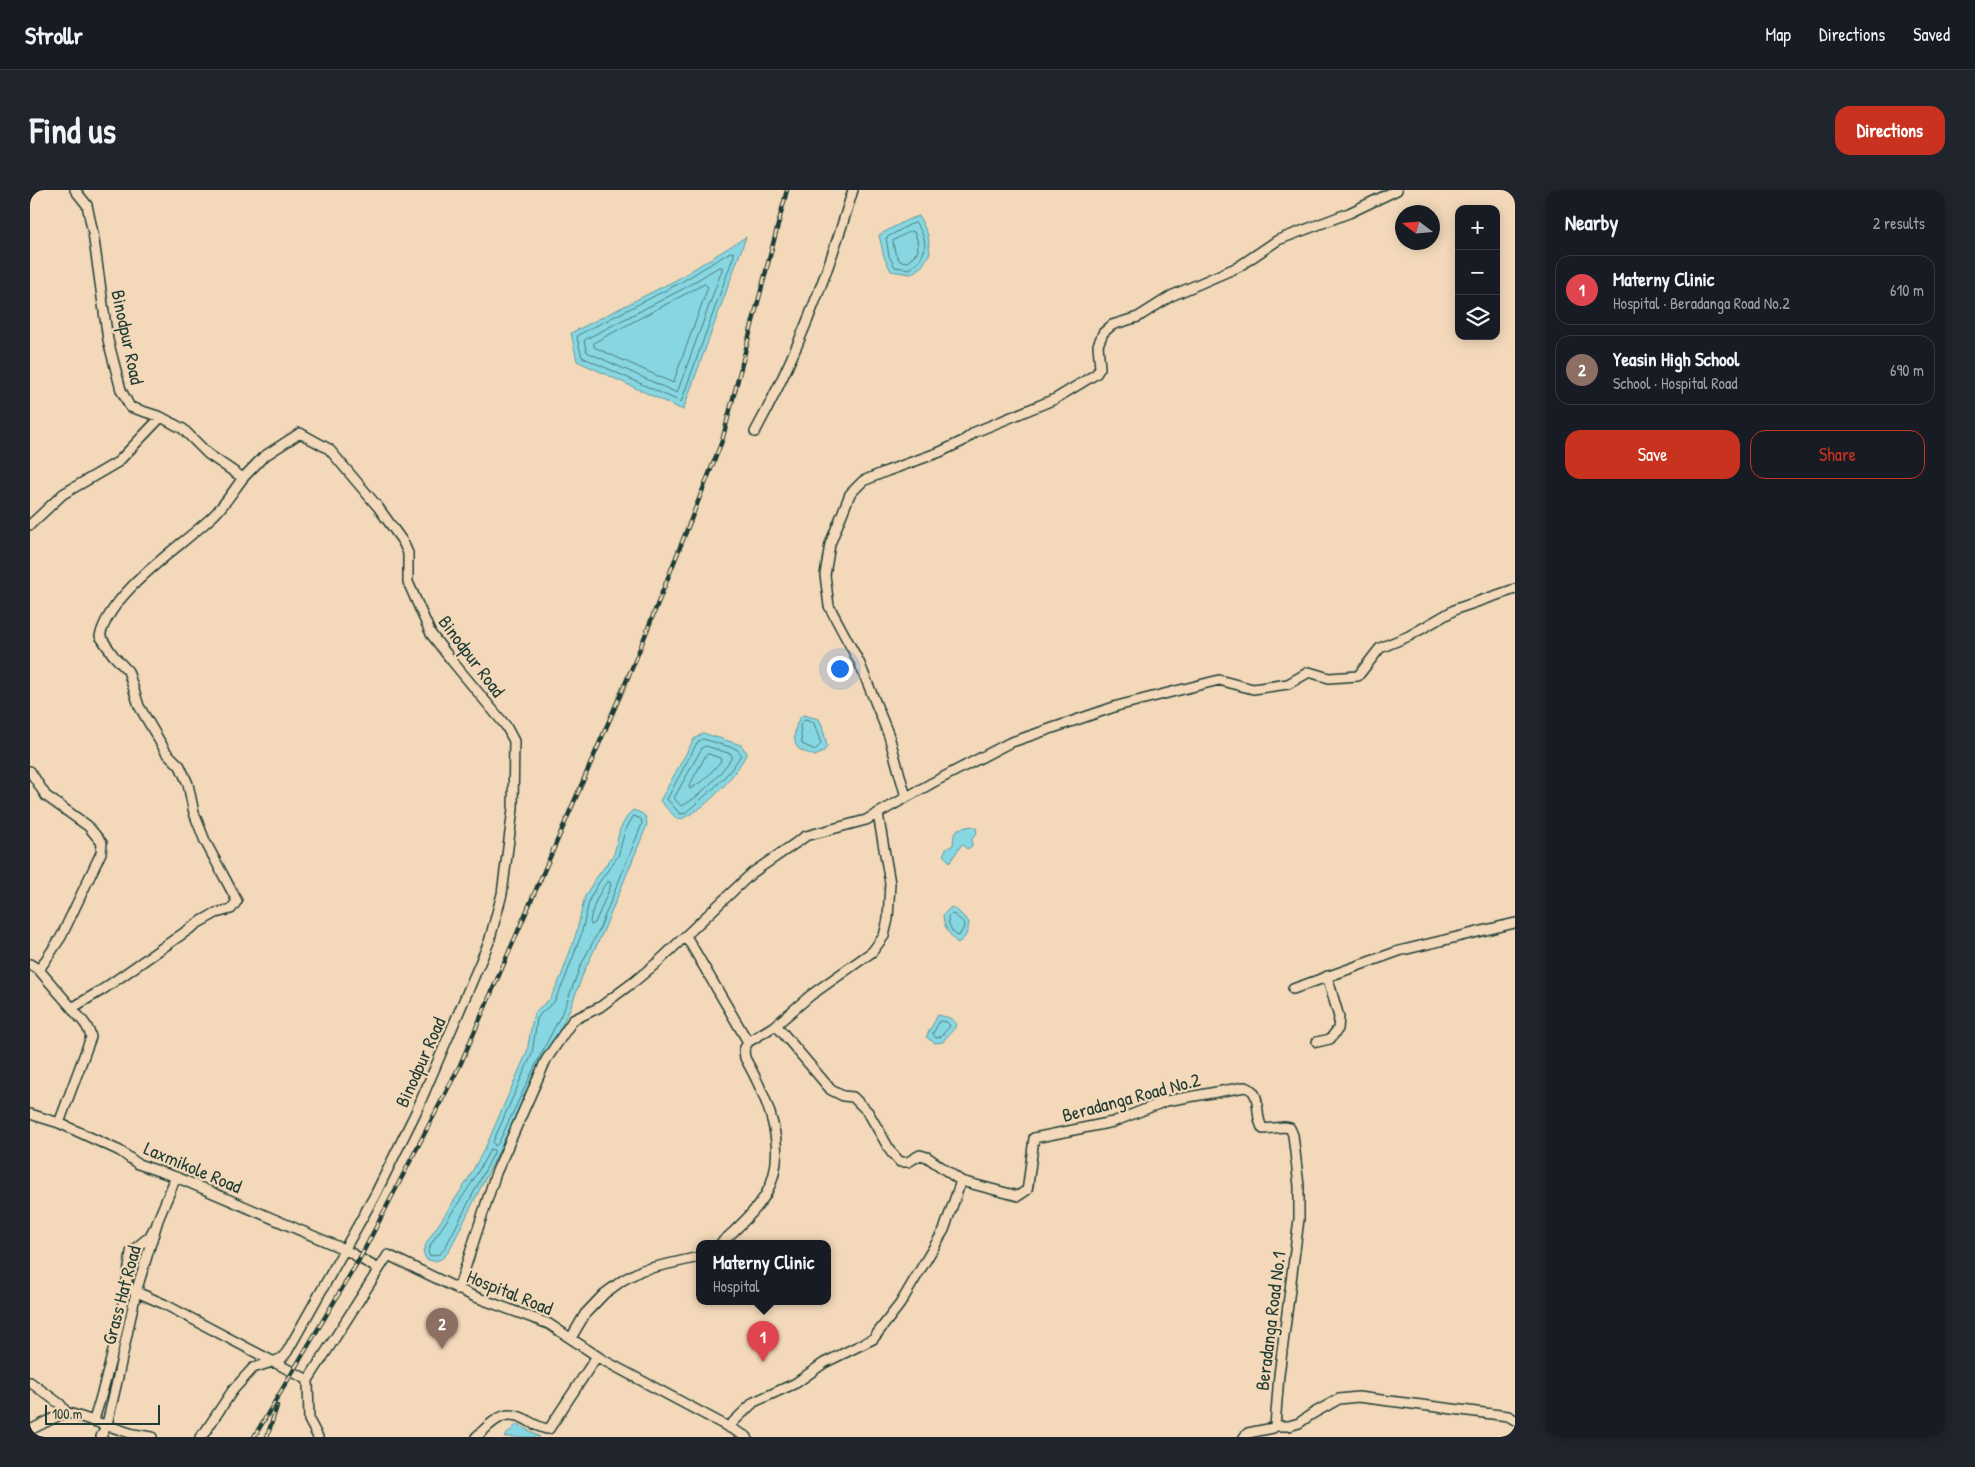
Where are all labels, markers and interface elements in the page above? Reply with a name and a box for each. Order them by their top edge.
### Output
text: Strollr [25,19,83,51]
text: Map [1766,22,1791,47]
text: Directions [1819,22,1885,47]
text: Saved [1913,22,1950,47]
button: Directions [1835,106,1945,155]
text: Find us [30,107,116,154]
north arrow [1395,205,1440,250]
map controls [1455,205,1500,340]
button: + [1455,205,1500,250]
text: Nearby [1565,208,1618,237]
text: 2 results [1873,212,1925,234]
button: − [1455,250,1500,295]
text: Materny Clinic [1613,266,1714,292]
text: 1 [1579,279,1585,301]
text: 610 m [1890,279,1924,301]
street label: Binodpur Road [105,287,151,387]
text: Hospital · Beradanga Road No.2 [1613,292,1790,314]
button: layers [1455,295,1500,340]
text: Yeasin High School [1613,346,1739,372]
text: 2 [1578,359,1586,381]
text: 690 m [1890,359,1924,381]
text: School · Hospital Road [1613,372,1737,394]
button: Save [1565,430,1740,479]
button: Share [1750,430,1925,479]
street label: Binodpur Road [433,610,512,703]
your location [827,656,853,682]
street label: Binodpur Road [389,1012,452,1111]
street label: Beradanga Road No.2 [1059,1066,1203,1128]
street label: Laxmikole Road [140,1135,246,1199]
popup [696,1240,831,1305]
street label: Grass Hat Road [95,1242,147,1347]
text: Materny Clinic [713,1249,814,1275]
street label: Beradanga Road No.1 [1249,1250,1291,1392]
street label: Hospital Road [463,1263,558,1321]
text: Hospital [713,1275,760,1297]
pin: 2 [426,1308,458,1349]
pin: 1 [747,1321,779,1362]
scale bar [45,1402,160,1425]
text: 100 m [52,1404,82,1423]

